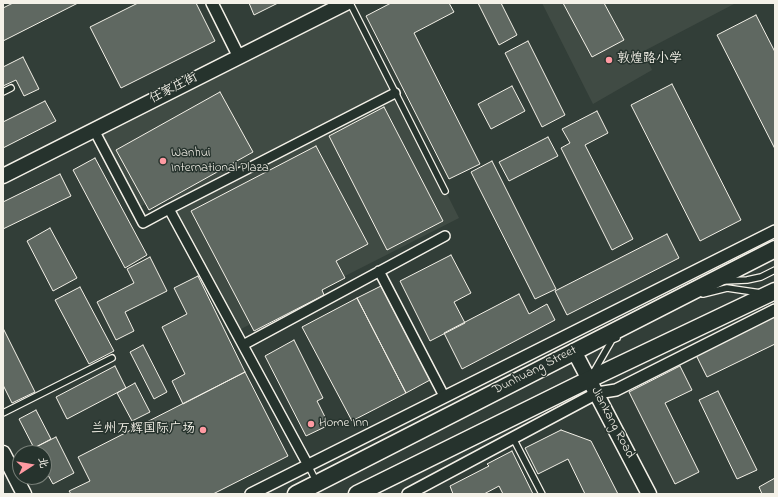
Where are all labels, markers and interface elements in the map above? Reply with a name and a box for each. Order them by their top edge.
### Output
place label: 敦煌路小学 [617,52,682,68]
marker: 敦煌路小学 [604,55,614,65]
street label: 任家庄街 [147,70,201,108]
place label: Wanhui International Plaza [171,146,269,177]
marker: Wanhui International Plaza [158,156,168,166]
street label: Dunhuang Street [490,343,580,399]
street label: Jiankang Road [587,385,637,461]
place label: Home Inn [319,416,368,432]
marker: Home Inn [306,419,316,429]
place label: 兰州万辉国际广场 [91,422,195,438]
marker: 兰州万辉国际广场 [198,425,208,435]
north arrow [12,445,52,485]
text: 北 [34,456,52,470]

